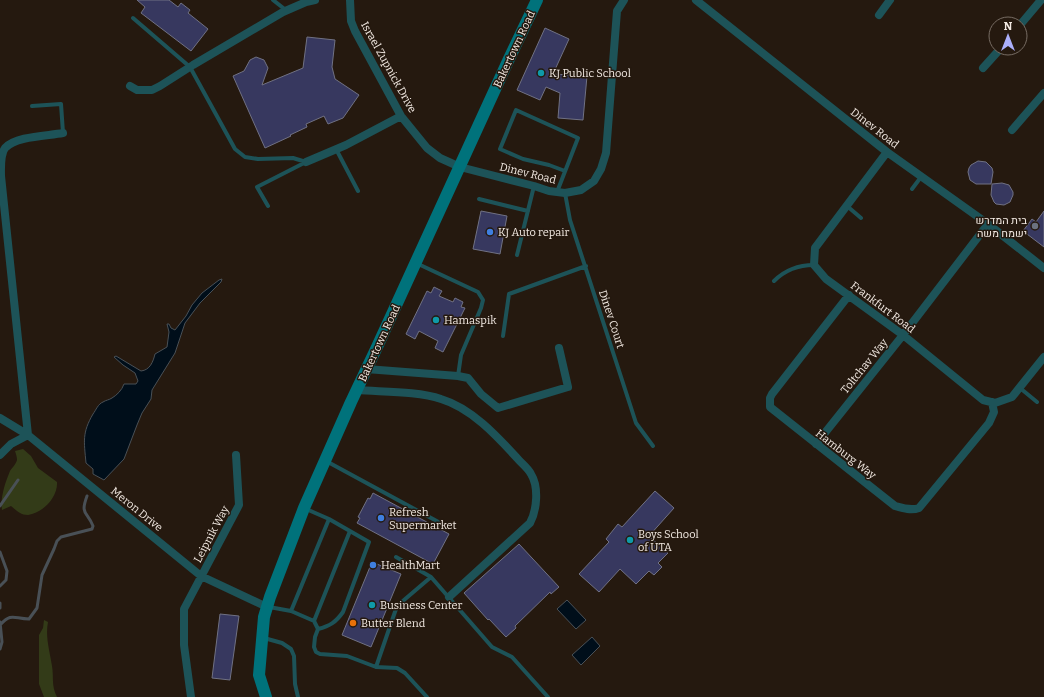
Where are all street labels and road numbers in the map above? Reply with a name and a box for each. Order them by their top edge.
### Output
street label: Bakertown Road [491,8,538,90]
street label: Israel Zupnick Drive [358,19,419,115]
street label: Dinev Road [848,106,902,152]
street label: Dinev Road [498,160,558,187]
street label: Frankfurt Road [848,279,918,336]
street label: Dinev Court [596,288,627,350]
street label: Bakertown Road [356,302,403,384]
street label: Toltchav Way [838,336,891,396]
street label: Hamburg Way [813,427,879,482]
street label: Meron Drive [108,485,165,534]
street label: Leipnik Way [191,504,232,565]

